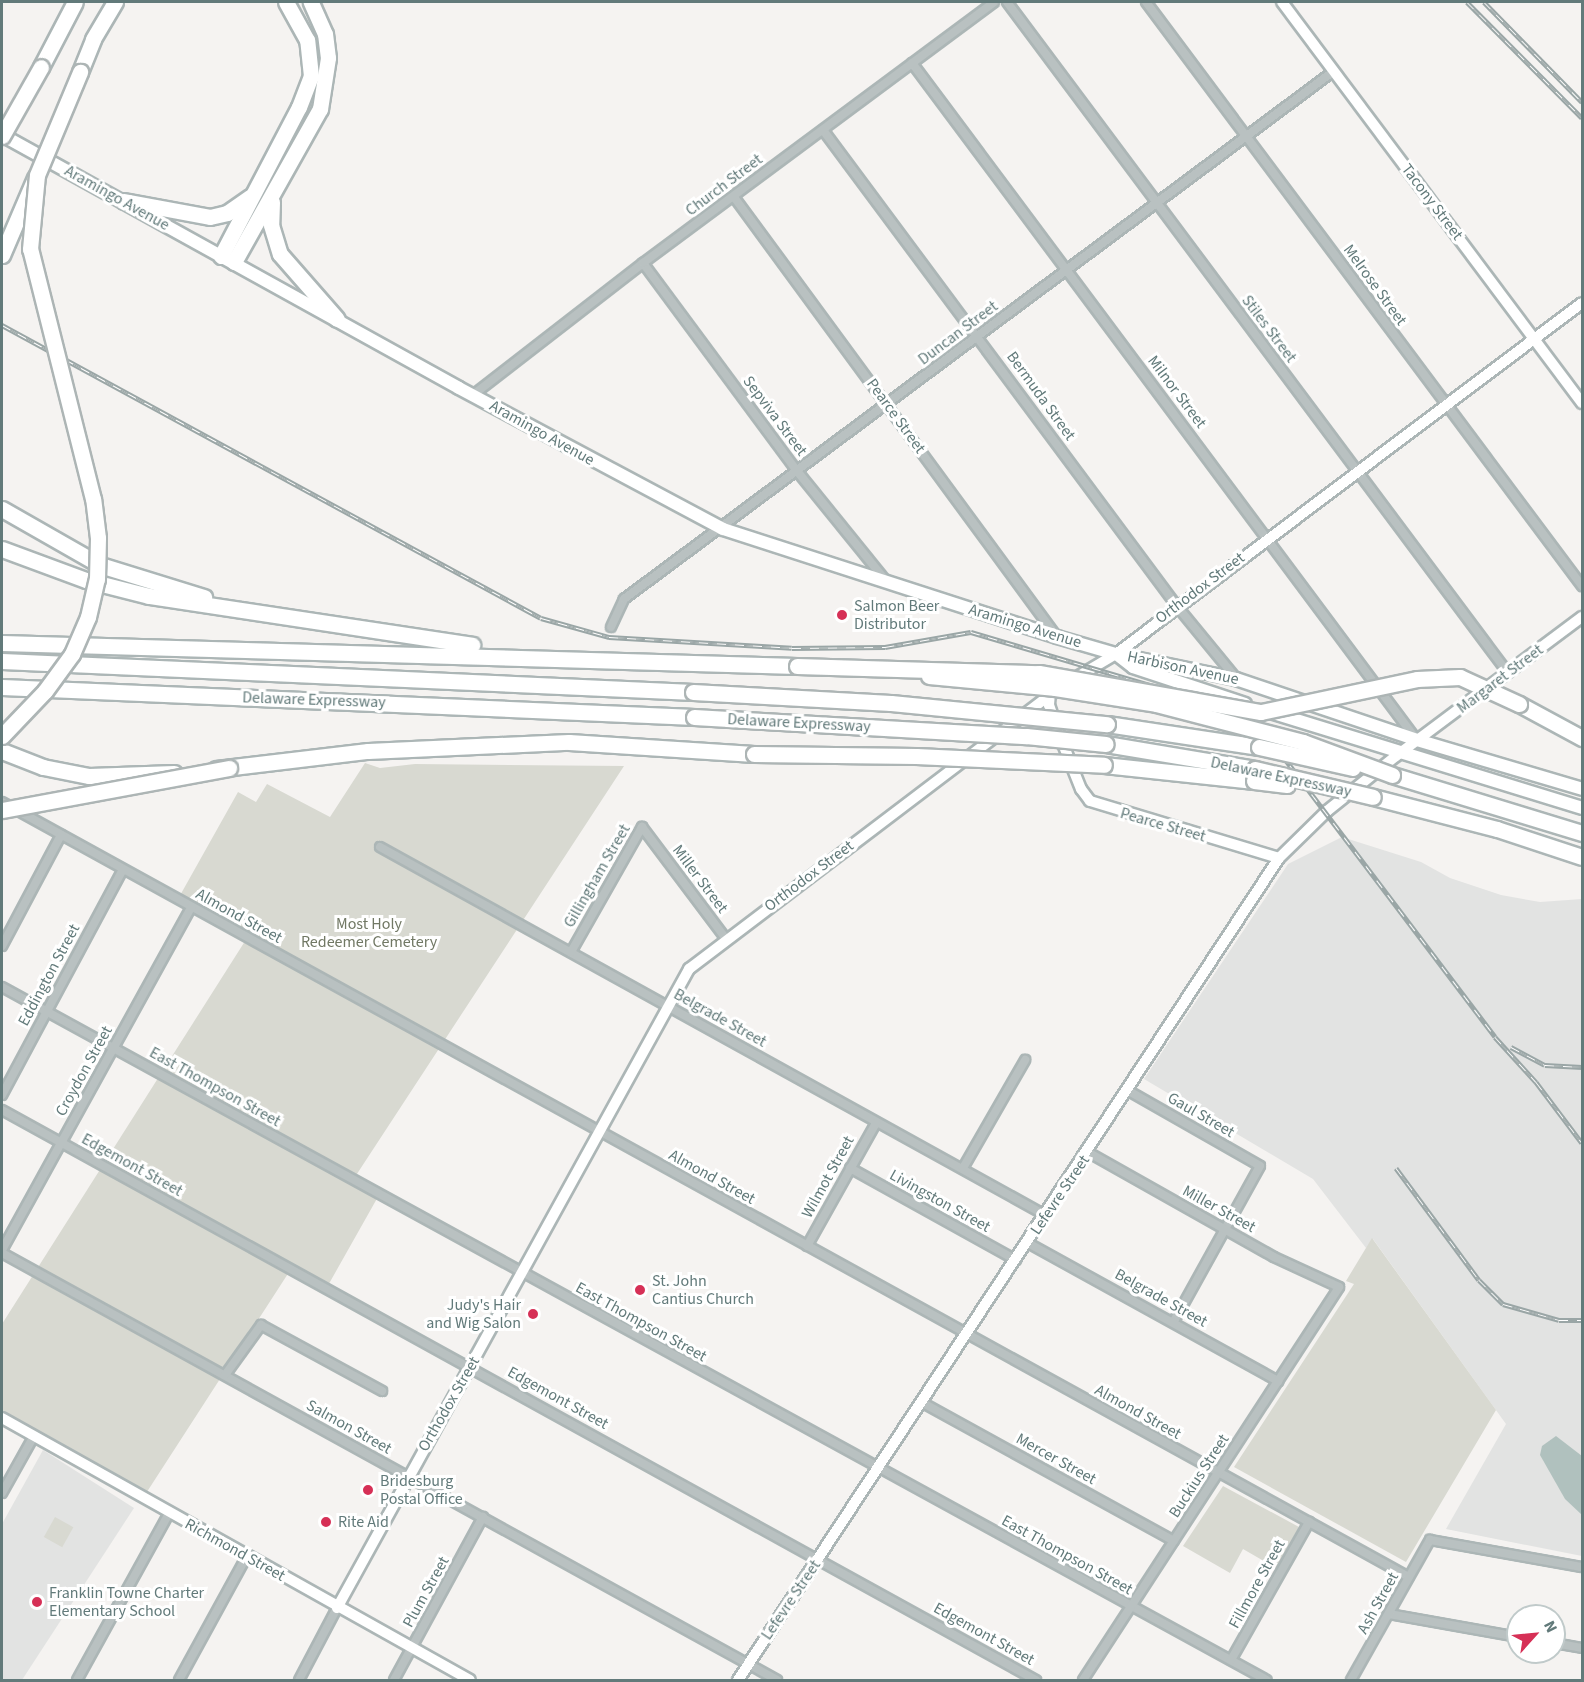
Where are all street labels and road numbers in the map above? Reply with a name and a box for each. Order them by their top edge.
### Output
street label: Church Street [682,150,766,220]
street label: Tacony Street [1397,160,1467,244]
street label: Aramingo Avenue [61,161,173,235]
street label: Melrose Street [1339,241,1411,329]
street label: Stiles Street [1237,291,1301,367]
street label: Duncan Street [914,297,1002,369]
street label: Bermuda Street [1002,348,1080,444]
street label: Milnor Street [1143,352,1211,432]
street label: Sepviva Street [739,372,811,460]
street label: Pearce Street [862,375,930,457]
street label: Aramingo Avenue [486,396,598,470]
street label: Orthodox Street [1152,548,1248,628]
street label: Aramingo Avenue [966,600,1084,652]
street label: Margaret Street [1453,640,1547,718]
street label: Harbison Avenue [1126,647,1240,689]
street label: Delaware Expressway [242,688,386,712]
street label: Delaware Expressway [727,710,871,736]
street label: Delaware Expressway [1209,753,1353,801]
street label: Pearce Street [1118,804,1208,846]
street label: Gillingham Street [560,821,634,931]
street label: Orthodox Street [761,836,857,916]
street label: Miller Street [668,841,732,917]
street label: Almond Street [193,884,285,948]
street label: Eddington Street [14,921,84,1029]
street label: Belgrade Street [670,985,770,1051]
street label: Croydon Street [51,1023,117,1119]
street label: East Thompson Street [146,1043,284,1131]
street label: Gaul Street [1164,1088,1238,1142]
street label: Edgemont Street [78,1129,186,1201]
street label: Wilmot Street [798,1133,858,1221]
street label: Almond Street [666,1145,758,1209]
street label: Lefevre Street [1026,1151,1094,1239]
street label: Livingston Street [886,1165,994,1237]
street label: Miller Street [1179,1181,1259,1237]
street label: Belgrade Street [1111,1265,1211,1331]
street label: East Thompson Street [572,1278,710,1366]
street label: Orthodox Street [414,1353,484,1455]
street label: Edgemont Street [504,1362,612,1434]
street label: Almond Street [1092,1380,1184,1444]
street label: Salmon Street [303,1396,395,1458]
street label: Mercer Street [1013,1429,1099,1489]
street label: Buckius Street [1165,1431,1233,1521]
street label: East Thompson Street [998,1511,1136,1599]
street label: Richmond Street [181,1514,289,1586]
street label: Fillmore Street [1225,1536,1289,1632]
street label: Plum Street [399,1553,453,1631]
street label: Lefevre Street [757,1556,825,1644]
street label: Ash Street [1353,1569,1403,1637]
street label: Edgemont Street [930,1598,1038,1670]

